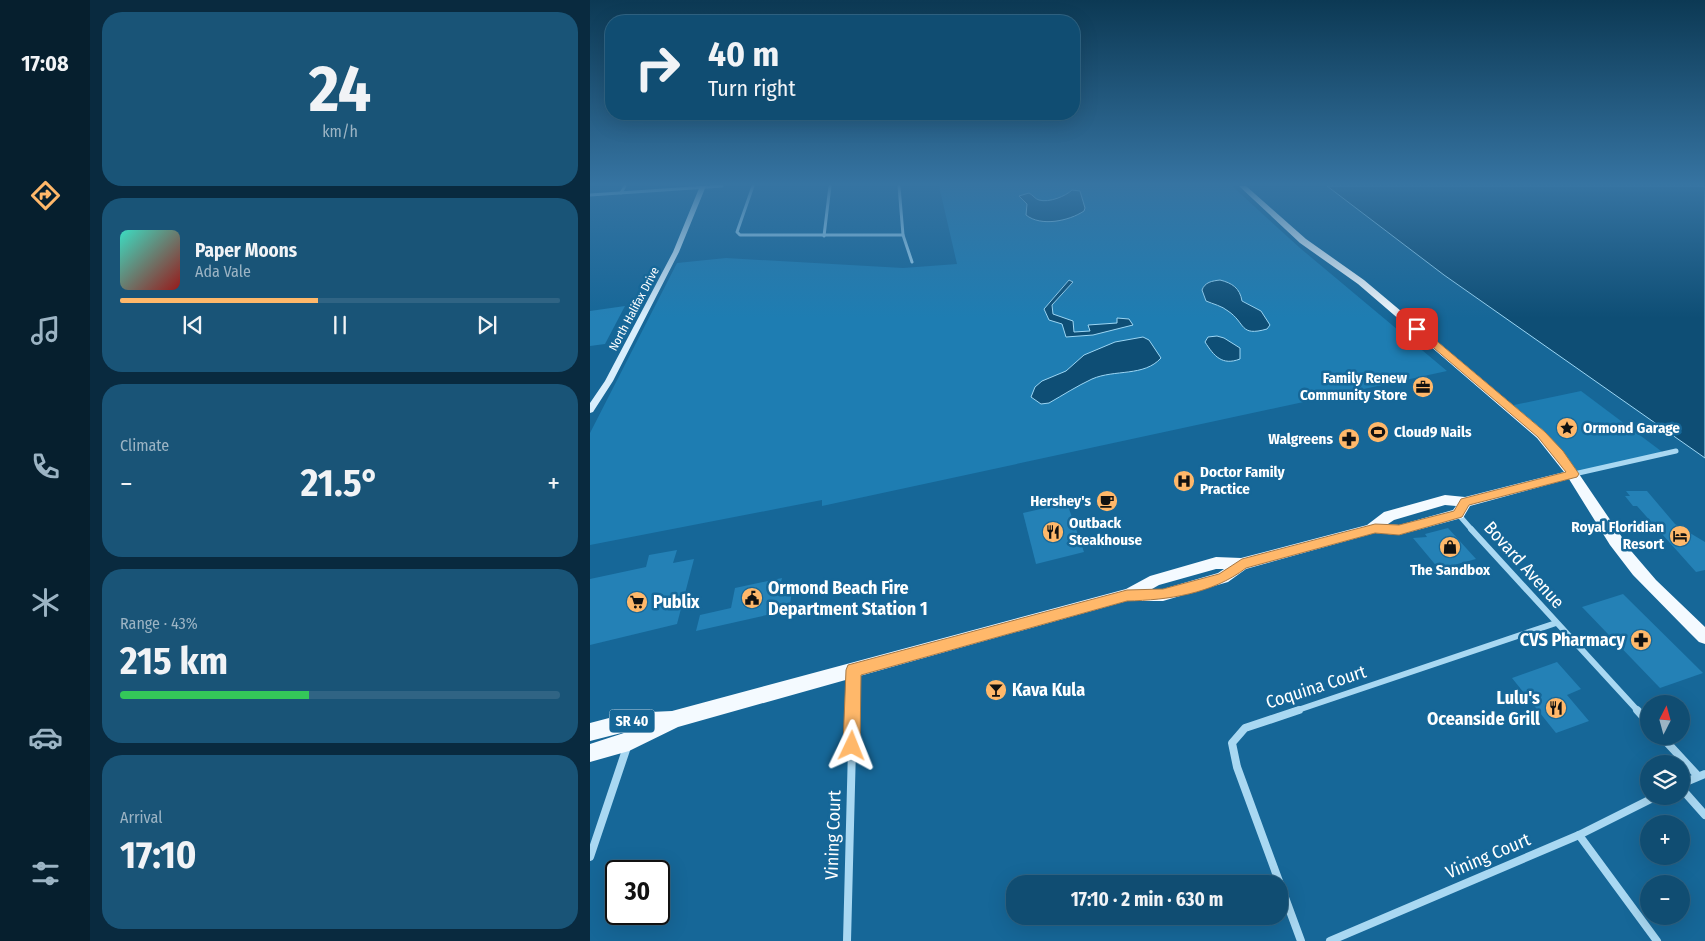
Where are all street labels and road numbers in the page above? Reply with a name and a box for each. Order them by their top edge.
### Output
street label: North Halifax Drive [606,265,662,353]
street label: Bovard Avenue [1479,517,1569,613]
street label: Coquina Court [1263,660,1369,714]
road number: SR 40 [610,709,654,732]
street label: Vining Court [820,790,846,880]
street label: Vining Court [1442,828,1534,884]

